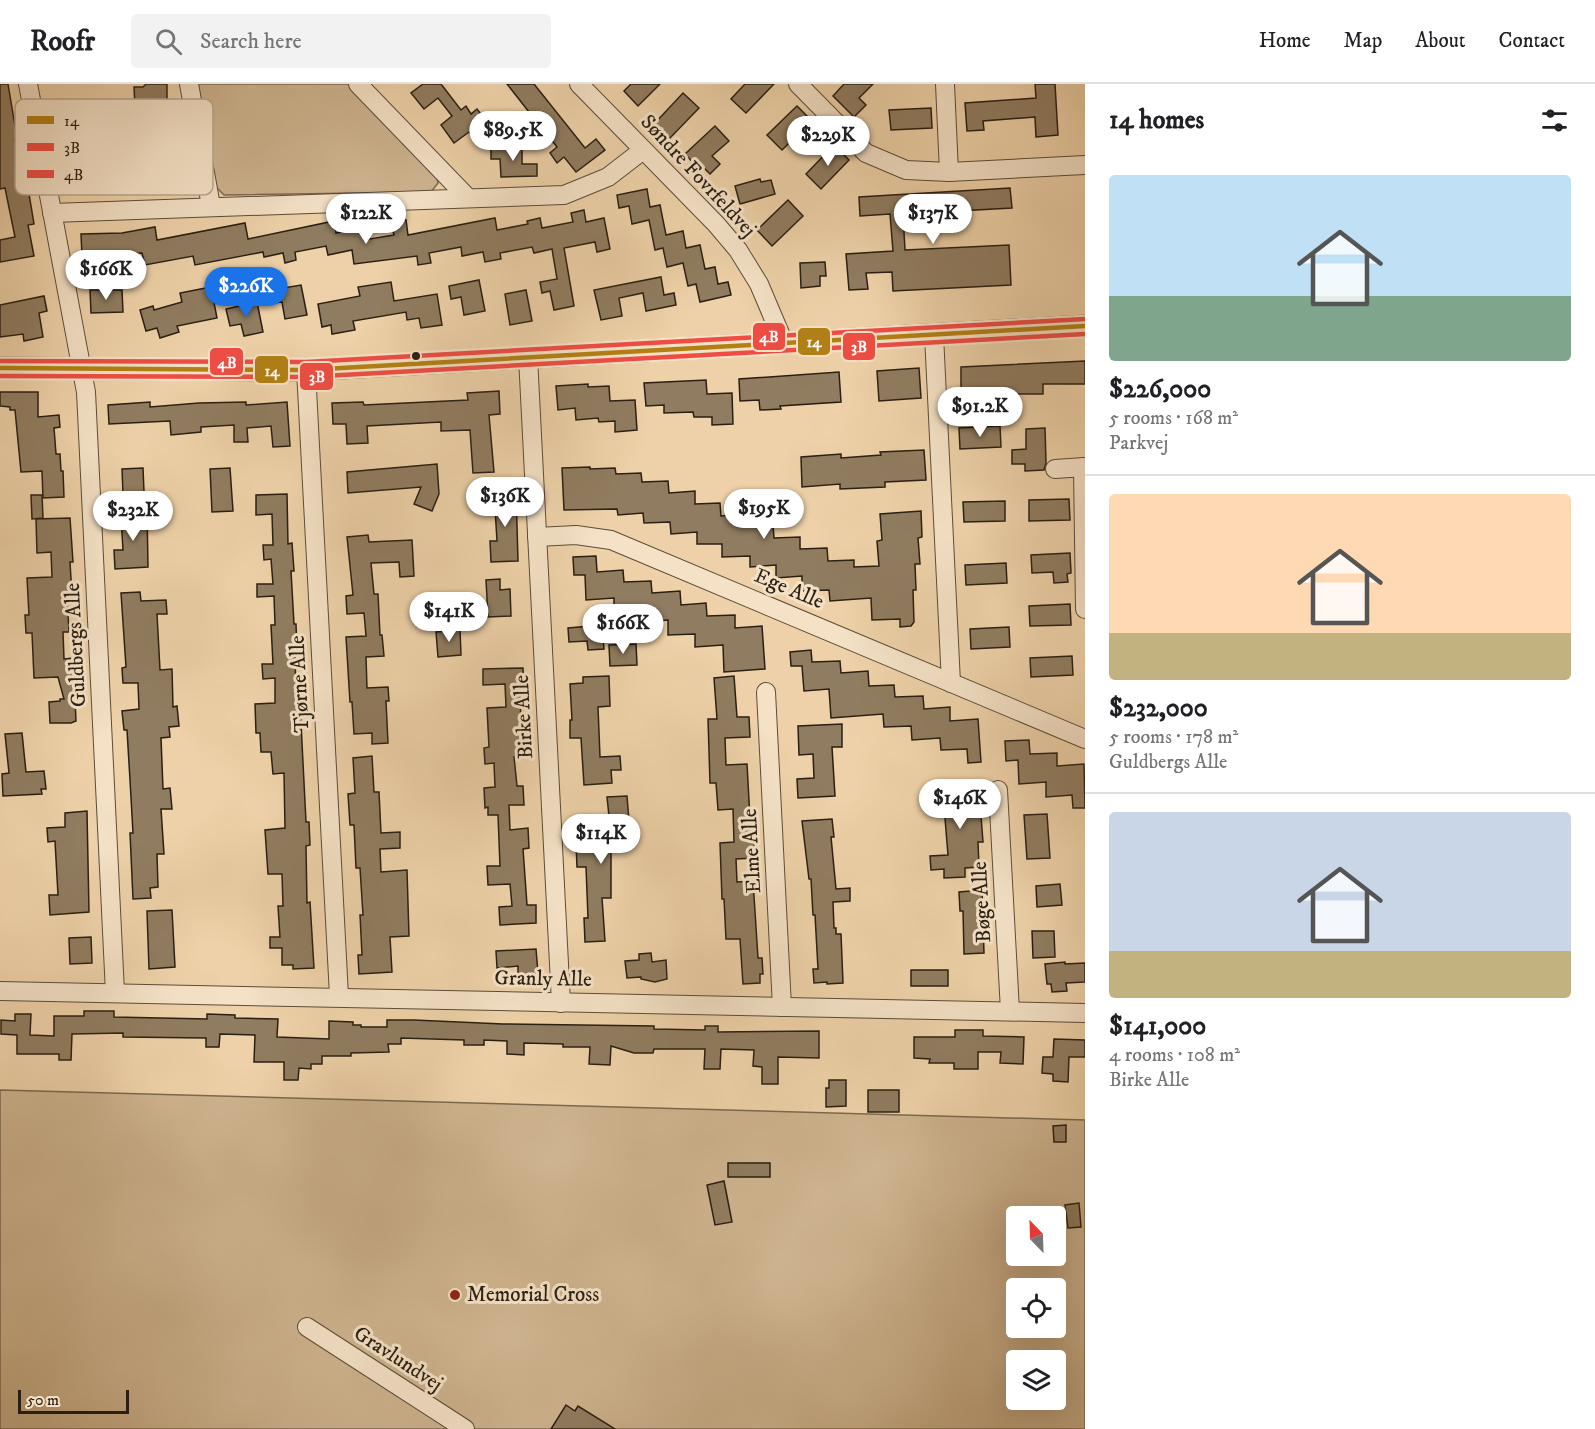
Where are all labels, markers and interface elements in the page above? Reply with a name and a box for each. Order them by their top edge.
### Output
search box [131,14,551,68]
text: Roofr [30,24,95,59]
icon: search [152,25,185,58]
text: Search here [200,28,302,55]
text: Home [1259,28,1311,54]
text: Map [1344,28,1382,54]
text: About [1415,28,1466,54]
text: Contact [1499,28,1565,54]
legend [15,99,213,195]
text: 14 homes [1109,104,1204,137]
icon: filters [1538,104,1571,137]
street label: Søndre Fovrfeldvej [635,109,761,243]
text: 14 [64,111,80,131]
pin: $89.5K [464,111,562,162]
pin: $229K [786,116,870,167]
text: $89.5K [483,118,543,143]
text: $229K [801,123,855,148]
text: 3B [64,138,80,158]
text: 4B [64,165,83,185]
pin: $122K [324,194,408,245]
pin: $137K [891,194,975,245]
text: $122K [340,201,392,226]
text: $137K [908,201,958,226]
icon: home [1286,214,1394,322]
pin: $166K [64,250,148,301]
text: $166K [79,257,133,282]
pin: $226K [204,267,288,318]
text: $226K [218,274,274,299]
line badge: 4B [752,322,786,351]
text: 4B [758,327,779,347]
line badge: 14 [797,327,831,356]
text: 14 [806,332,822,352]
line badge: 3B [842,332,876,361]
text: 3B [851,337,867,357]
line badge: 4B [209,347,244,376]
unlabelled marker [410,350,422,362]
text: 4B [216,353,237,373]
line badge: 14 [254,355,289,384]
text: 14 [264,361,280,381]
line badge: 3B [299,362,334,391]
text: 3B [309,367,325,387]
text: $226,000 [1109,373,1211,406]
pin: $91.2K [931,387,1029,438]
text: $91.2K [952,394,1008,419]
text: 5 rooms · 168 m² [1109,406,1238,431]
text: Parkvej [1109,431,1168,456]
pin: $136K [463,477,547,528]
text: $136K [480,484,530,509]
pin: $195K [722,489,806,540]
pin: $232K [91,491,175,542]
text: $195K [738,496,790,521]
text: $232K [107,498,159,523]
icon: home [1286,533,1394,641]
street label: Ege Alle [750,563,828,615]
street label: Guldbergs Alle [60,582,92,708]
pin: $141K [407,592,491,643]
text: $141K [423,599,475,624]
pin: $166K [581,604,665,655]
text: $166K [596,611,650,636]
street label: Tjørne Alle [284,634,316,733]
street label: Birke Alle [509,674,539,760]
text: $232,000 [1109,692,1208,725]
text: 5 rooms · 178 m² [1109,725,1238,750]
text: Guldbergs Alle [1109,750,1227,775]
pin: $146K [918,779,1002,830]
text: $146K [933,786,987,811]
street label: Elme Alle [737,808,767,894]
pin: $114K [559,814,643,865]
text: $114K [575,821,627,846]
icon: home [1286,851,1394,959]
street label: Bøge Alle [967,860,997,943]
street label: Granly Alle [494,965,592,993]
text: $141,000 [1109,1010,1206,1043]
text: 4 rooms · 108 m² [1109,1043,1240,1068]
text: Birke Alle [1109,1068,1189,1093]
north arrow [1006,1206,1066,1266]
map controls [1006,1206,1066,1410]
button: locate [1006,1278,1066,1338]
place label: Memorial Cross [467,1282,599,1308]
marker: Memorial Cross [448,1288,462,1302]
street label: Gravlundvej [349,1321,447,1397]
button: layers [1006,1350,1066,1410]
scale bar [18,1387,129,1414]
text: 50 m [27,1390,59,1410]

